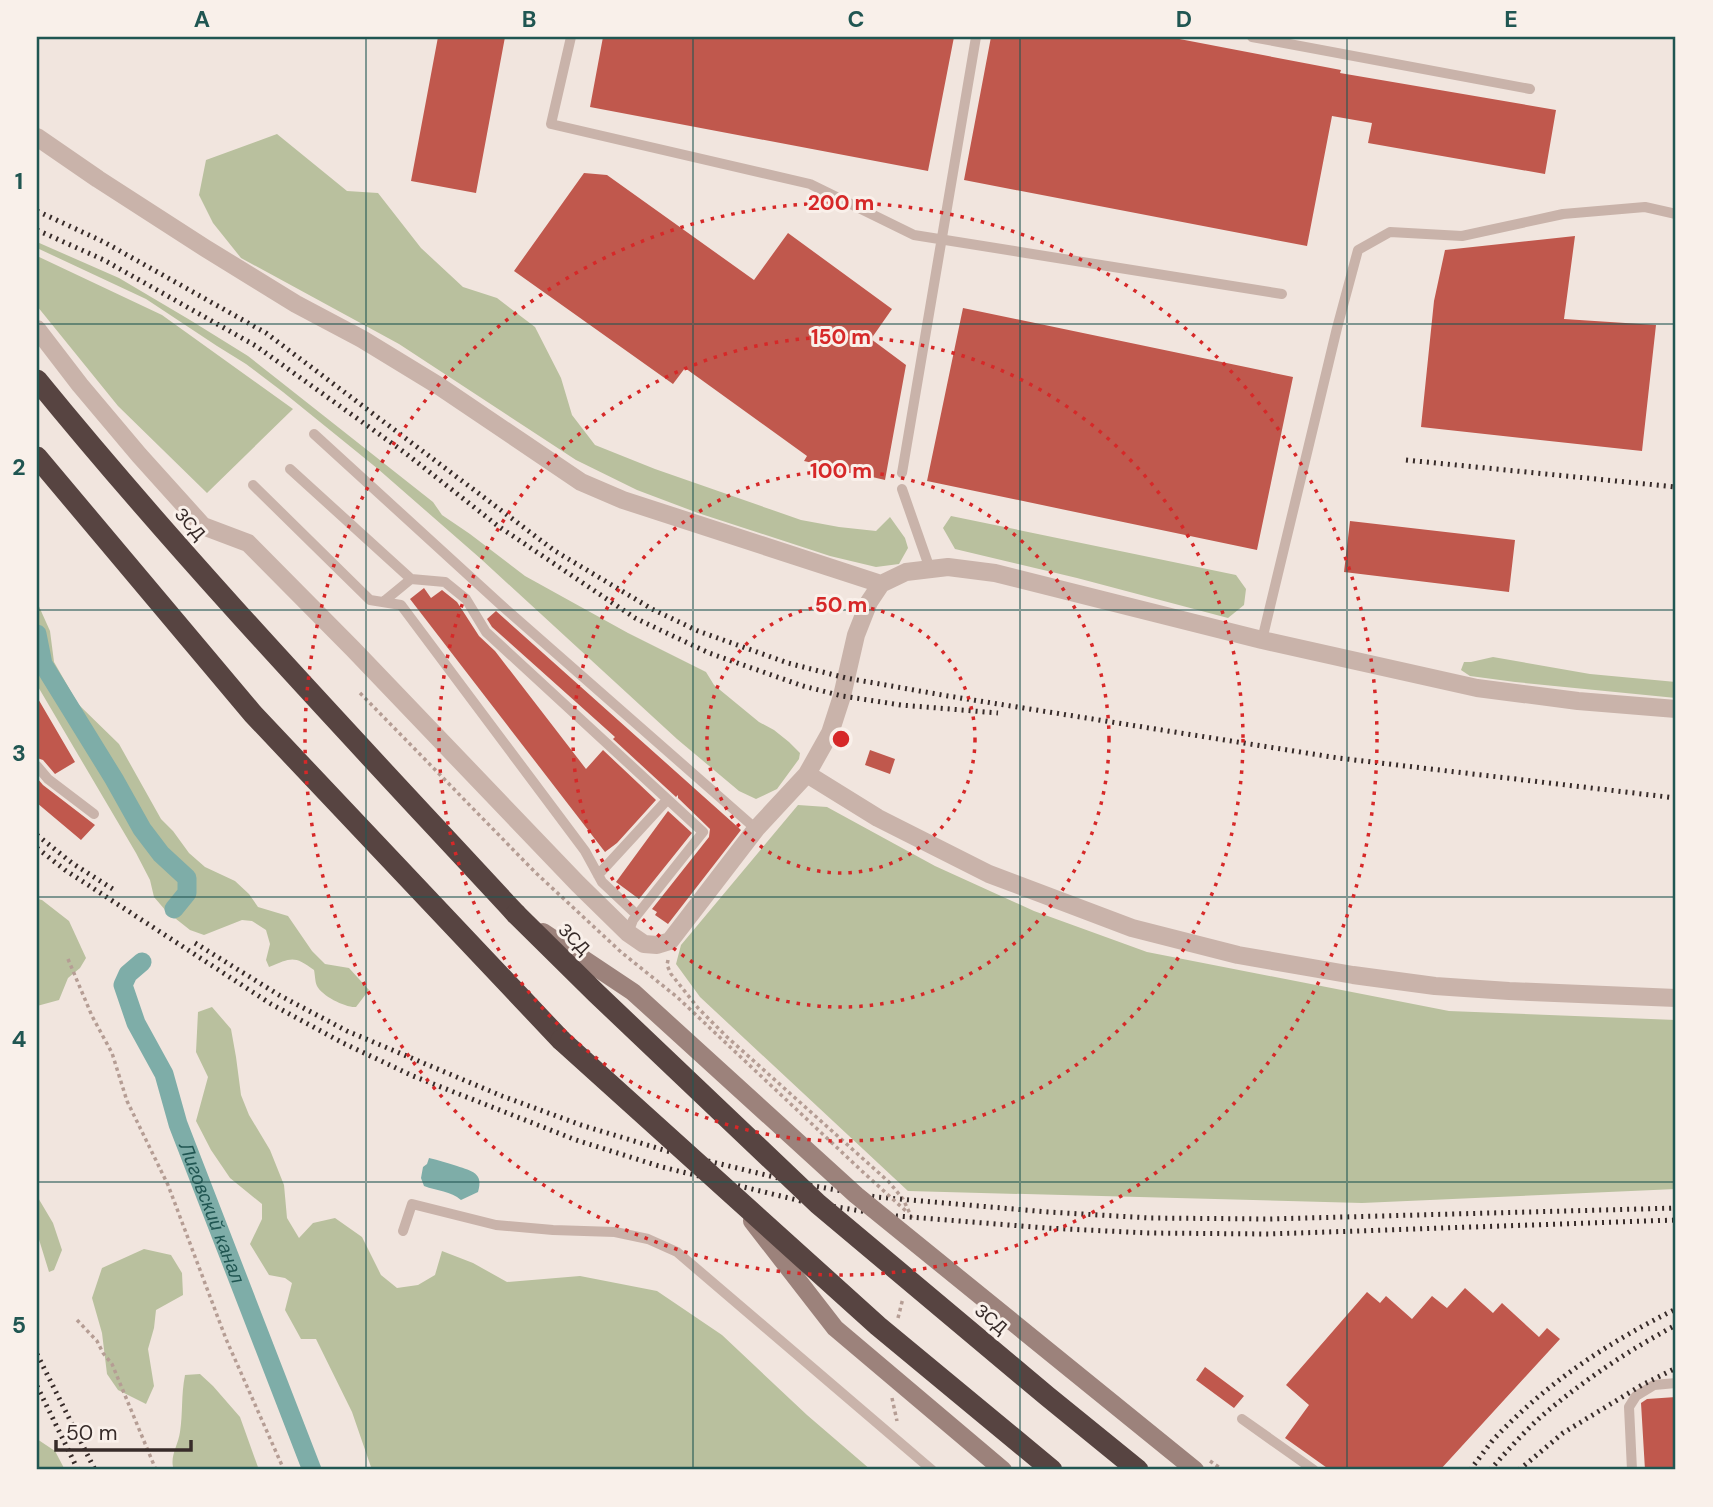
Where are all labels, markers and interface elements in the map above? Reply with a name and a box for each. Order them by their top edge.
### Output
text: A [194,4,210,34]
text: B [522,4,536,34]
text: C [848,4,864,34]
text: D [1176,4,1192,34]
text: E [1504,4,1518,34]
text: 1 [15,166,23,196]
text: 200 m [808,189,874,217]
text: 150 m [811,323,871,351]
text: 2 [12,452,26,482]
text: 100 m [810,457,872,485]
street label: ЗСД [169,503,211,545]
text: 50 m [815,591,867,619]
centre of rings [829,727,853,751]
text: 3 [12,738,26,768]
street label: ЗСД [553,918,595,960]
text: 4 [12,1024,27,1054]
water label: Лиговский канал [173,1137,251,1287]
street label: ЗСД [970,1298,1012,1340]
text: 5 [12,1310,26,1340]
scale bar [56,1409,191,1453]
text: 50 m [66,1419,117,1447]

